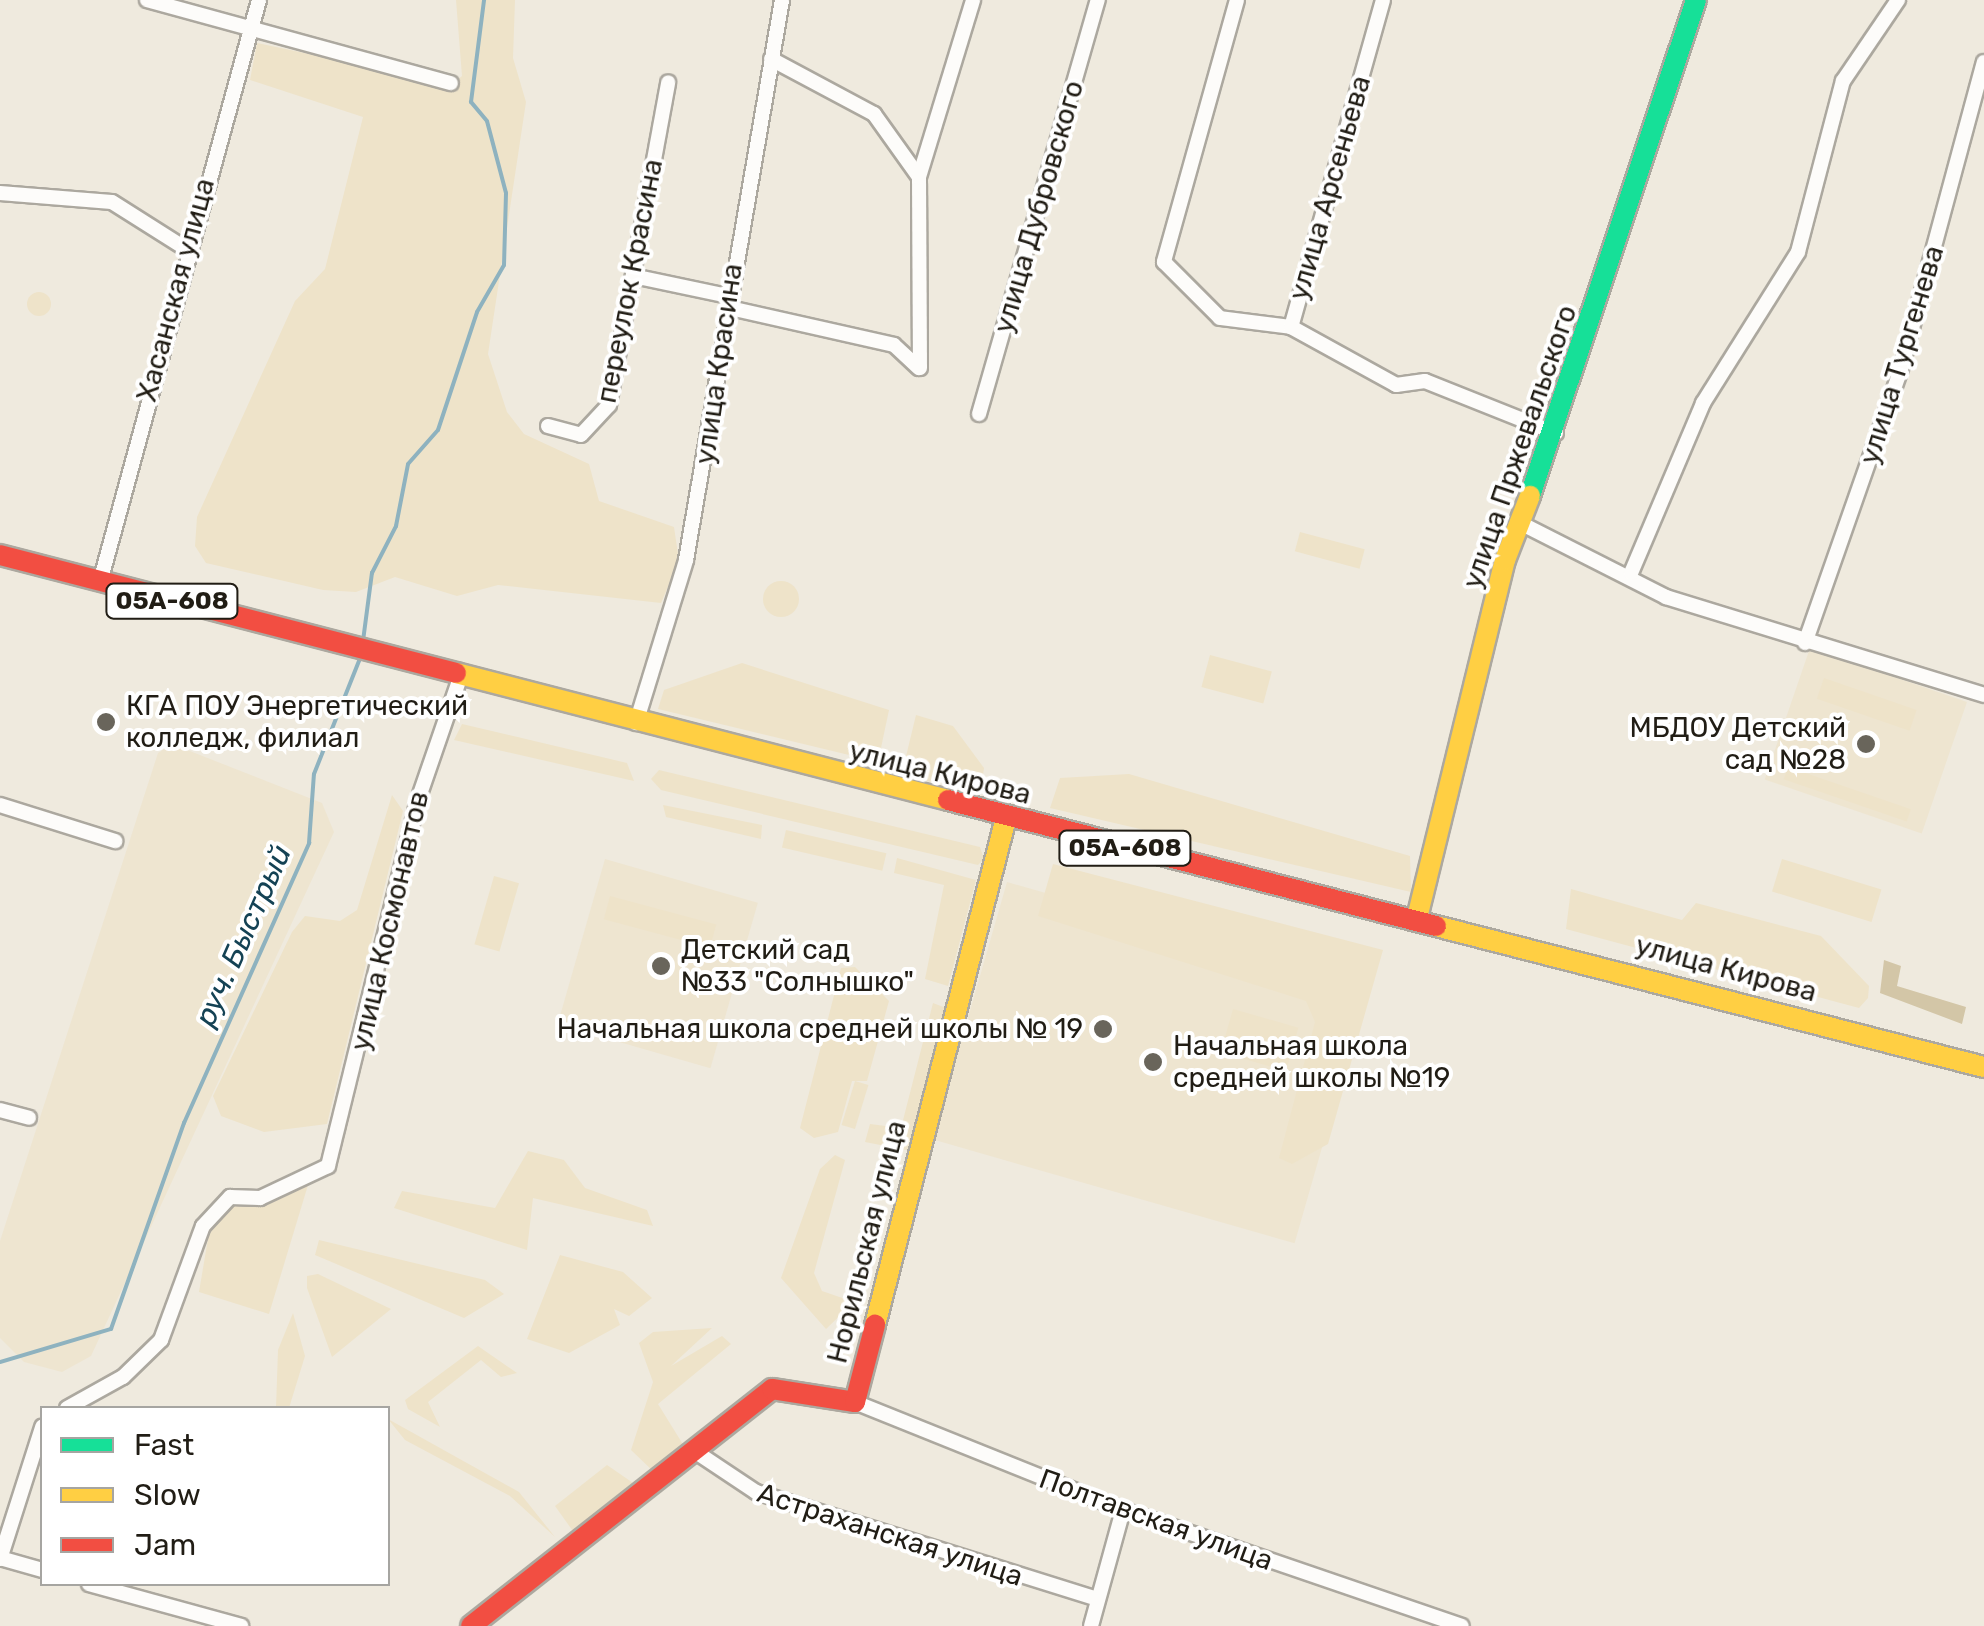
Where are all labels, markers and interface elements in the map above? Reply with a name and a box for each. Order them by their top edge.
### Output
street label: улица Арсеньева [1282,72,1378,304]
street label: улица Дубровского [987,77,1091,337]
street label: переулок Красина [590,156,670,406]
street label: Хасанская улица [130,175,222,405]
street label: улица Тургенева [1853,242,1951,468]
street label: улица Красина [688,261,750,467]
street label: улица Пржевальского [1456,301,1584,593]
road number: 05А-608 [104,581,240,621]
place label: КГА ПОУ Энергетический колледж, филиал [126,689,468,755]
marker: КГА ПОУ Энергетический колледж, филиал [95,711,117,733]
place label: МБДОУ Детский сад №28 [1630,711,1846,777]
marker: МБДОУ Детский сад №28 [1855,733,1877,755]
street label: улица Кирова [846,734,1034,812]
street label: улица Космонавтов [344,788,436,1054]
road number: 05А-608 [1058,828,1192,868]
water label: руч. Быстрый [187,840,299,1032]
street label: улица Кирова [1632,929,1820,1009]
place label: Детский сад №33 "Солнышко" [681,933,914,999]
marker: Детский сад №33 "Солнышко" [650,955,672,977]
place label: Начальная школа средней школы № 19 [557,1012,1083,1046]
marker: Начальная школа средней школы № 19 [1092,1018,1114,1040]
place label: Начальная школа средней школы №19 [1173,1029,1450,1095]
marker: Начальная школа средней школы №19 [1142,1051,1164,1073]
street label: Норильская улица [821,1117,913,1367]
legend [40,1406,390,1586]
text: Fast [134,1427,194,1463]
street label: Полтавская улица [1035,1462,1277,1578]
street label: Астраханская улица [753,1476,1027,1594]
text: Slow [134,1477,201,1513]
text: Jam [134,1527,196,1563]

